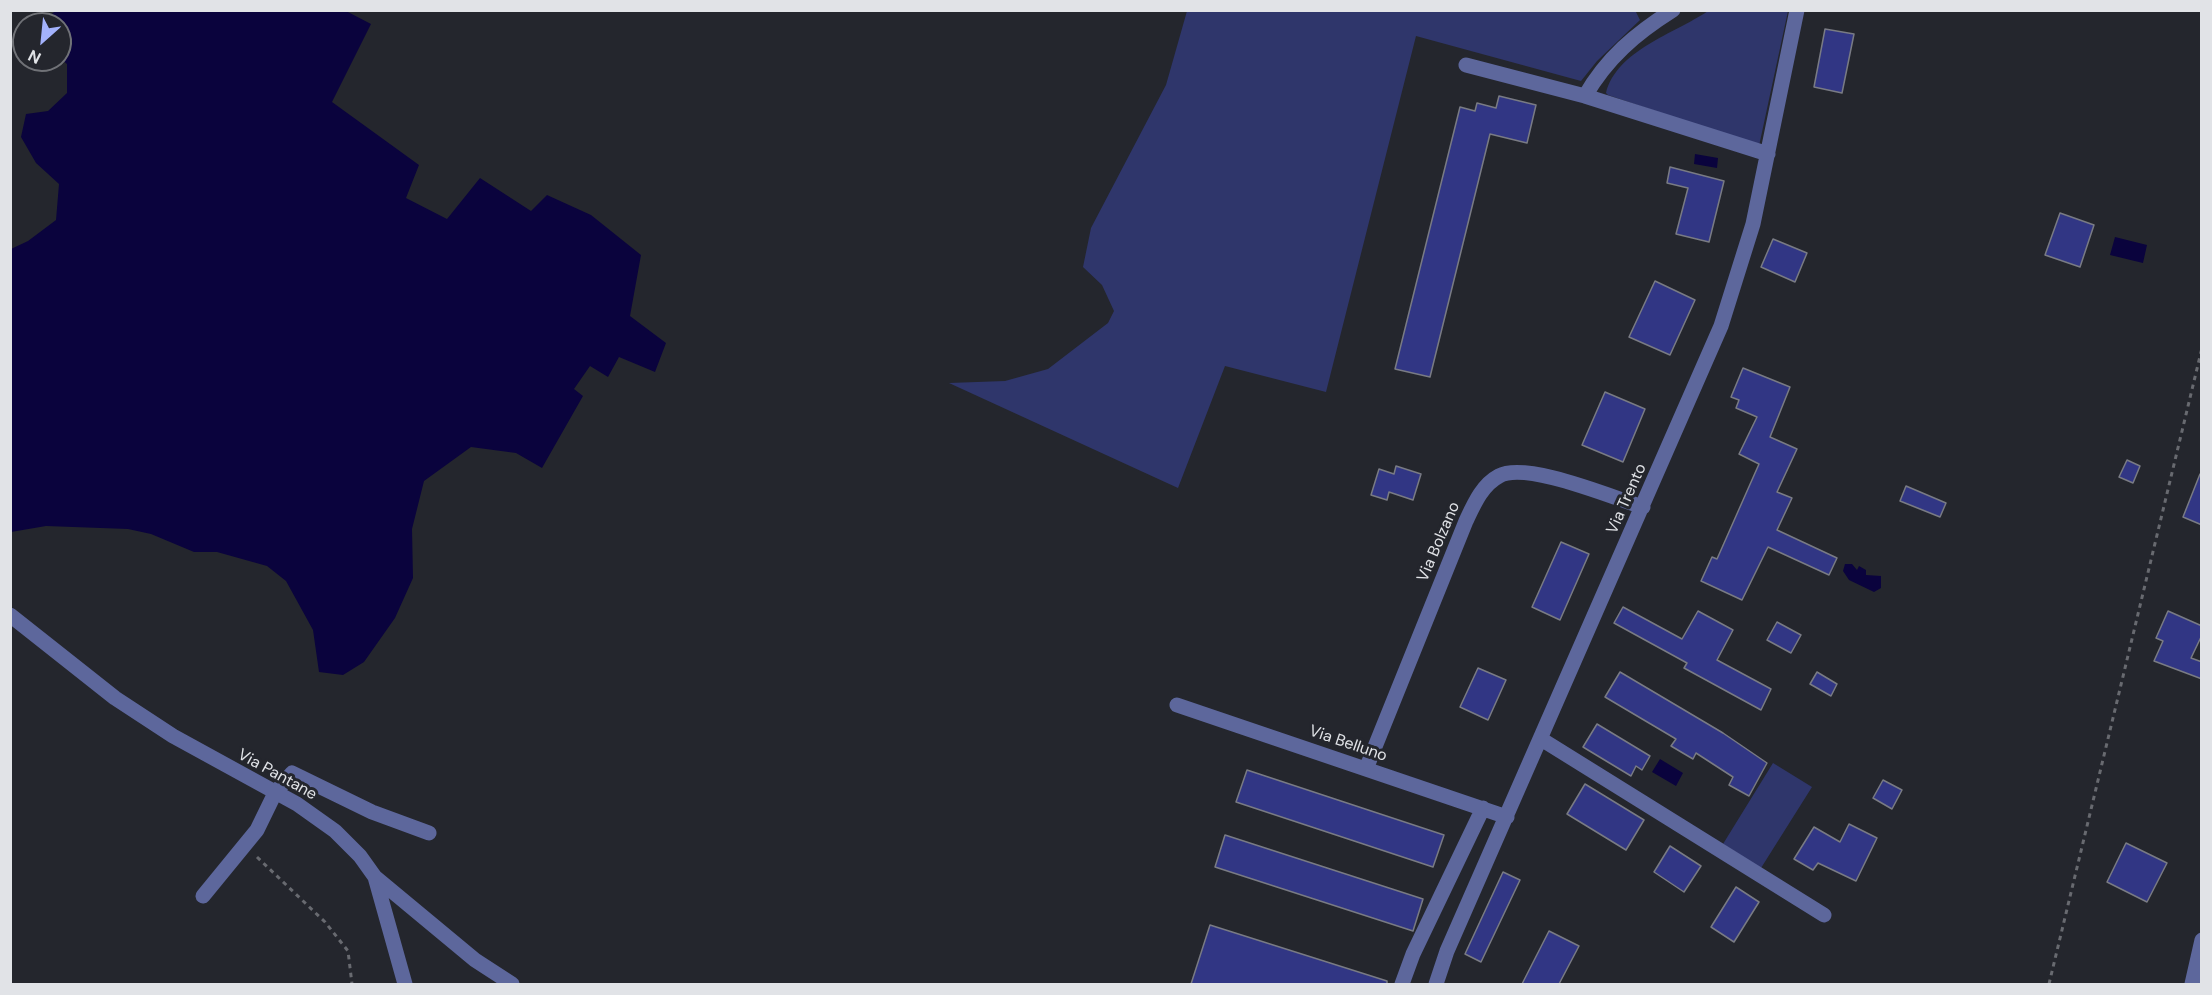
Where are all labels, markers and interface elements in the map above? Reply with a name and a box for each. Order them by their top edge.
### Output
north arrow [12,12,72,72]
text: N [25,45,44,69]
street label: Via Trento [1603,461,1651,537]
street label: Via Bolzano [1414,499,1464,585]
street label: Via Belluno [1306,722,1390,766]
street label: Via Pantane [234,745,320,805]

